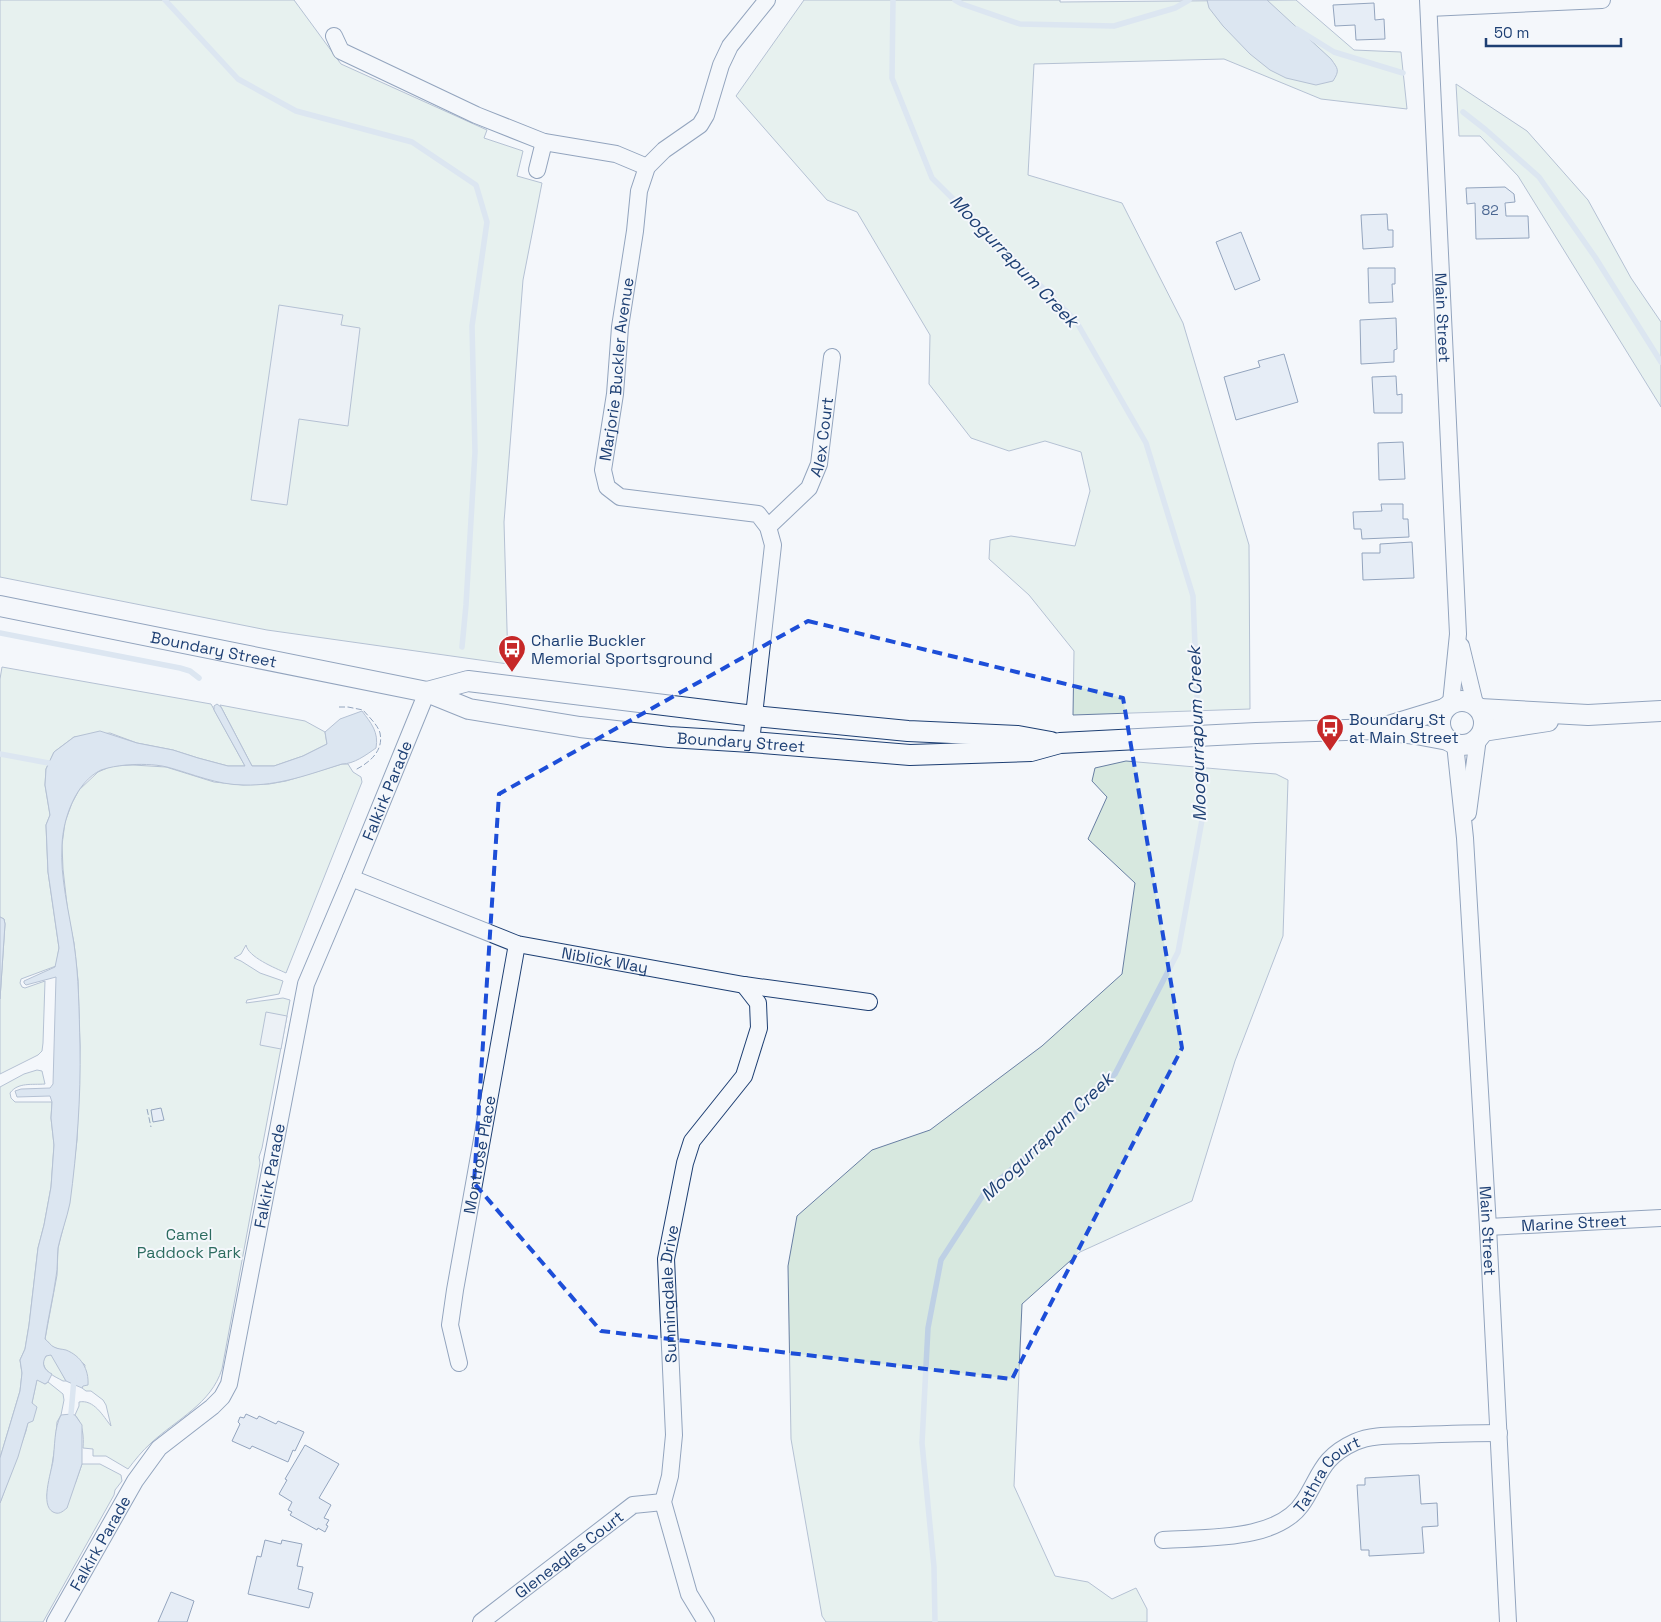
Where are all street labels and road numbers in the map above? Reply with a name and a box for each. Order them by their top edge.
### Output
street label: Main Street [1430,272,1455,363]
street label: Marjorie Buckler Avenue [595,276,639,463]
street label: Alex Court [805,396,838,480]
street label: Boundary Street [149,627,279,673]
street label: Boundary Street [676,727,806,757]
street label: Falkirk Parade [357,737,417,844]
street label: Niblick Way [560,942,650,978]
street label: Montrose Place [459,1094,501,1216]
street label: Falkirk Parade [249,1122,290,1230]
street label: Main Street [1475,1185,1500,1276]
street label: Marine Street [1521,1210,1627,1236]
street label: Sunningdale Drive [655,1223,684,1363]
street label: Tathra Court [1289,1431,1363,1518]
street label: Falkirk Parade [65,1492,136,1594]
street label: Gleneagles Court [511,1506,628,1603]

